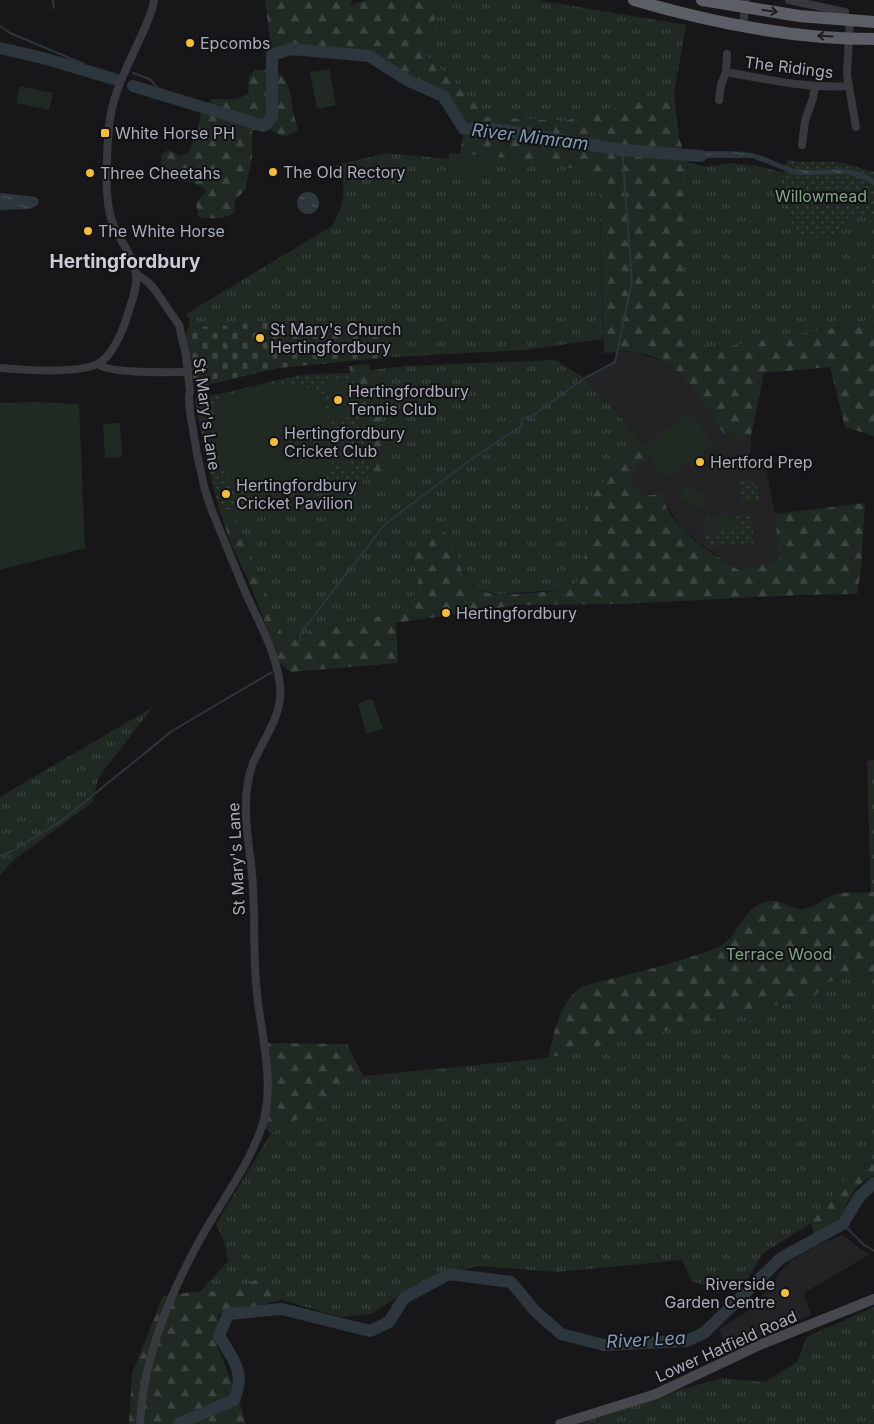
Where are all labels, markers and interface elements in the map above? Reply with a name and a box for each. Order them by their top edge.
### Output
one-way arrow [762,7,778,17]
one-way arrow [818,32,834,41]
place label: Epcombs [200,33,270,53]
marker: Epcombs [184,37,196,49]
street label: The Ridings [744,52,834,82]
water label: River Mimram [470,119,590,154]
place label: White Horse PH [115,123,235,143]
marker: White Horse PH [99,127,111,139]
place label: The Old Rectory [283,162,406,182]
place label: Three Cheetahs [100,163,221,183]
marker: The Old Rectory [267,166,279,178]
marker: Three Cheetahs [84,167,96,179]
park label: Willowmead [775,186,867,206]
place label: The White Horse [98,221,225,241]
marker: The White Horse [82,225,94,237]
district label: Hertingfordbury [50,250,201,273]
place label: St Mary's Church Hertingfordbury [270,319,401,357]
marker: St Mary's Church Hertingfordbury [254,332,266,344]
street label: St Mary's Lane [189,357,225,471]
place label: Hertingfordbury Tennis Club [348,381,469,419]
marker: Hertingfordbury Tennis Club [332,394,344,406]
place label: Hertingfordbury Cricket Club [284,423,405,461]
marker: Hertingfordbury Cricket Club [268,436,280,448]
place label: Hertford Prep [710,452,813,472]
marker: Hertford Prep [694,456,706,468]
place label: Hertingfordbury Cricket Pavilion [236,475,357,513]
marker: Hertingfordbury Cricket Pavilion [220,488,232,500]
place label: Hertingfordbury [456,603,577,623]
marker: Hertingfordbury [440,607,452,619]
street label: St Mary's Lane [223,802,249,916]
park label: Terrace Wood [726,944,832,964]
place label: Riverside Garden Centre [664,1274,775,1312]
marker: Riverside Garden Centre [779,1287,791,1299]
street label: Lower Hatfield Road [652,1306,800,1386]
water label: River Lea [606,1327,686,1352]

